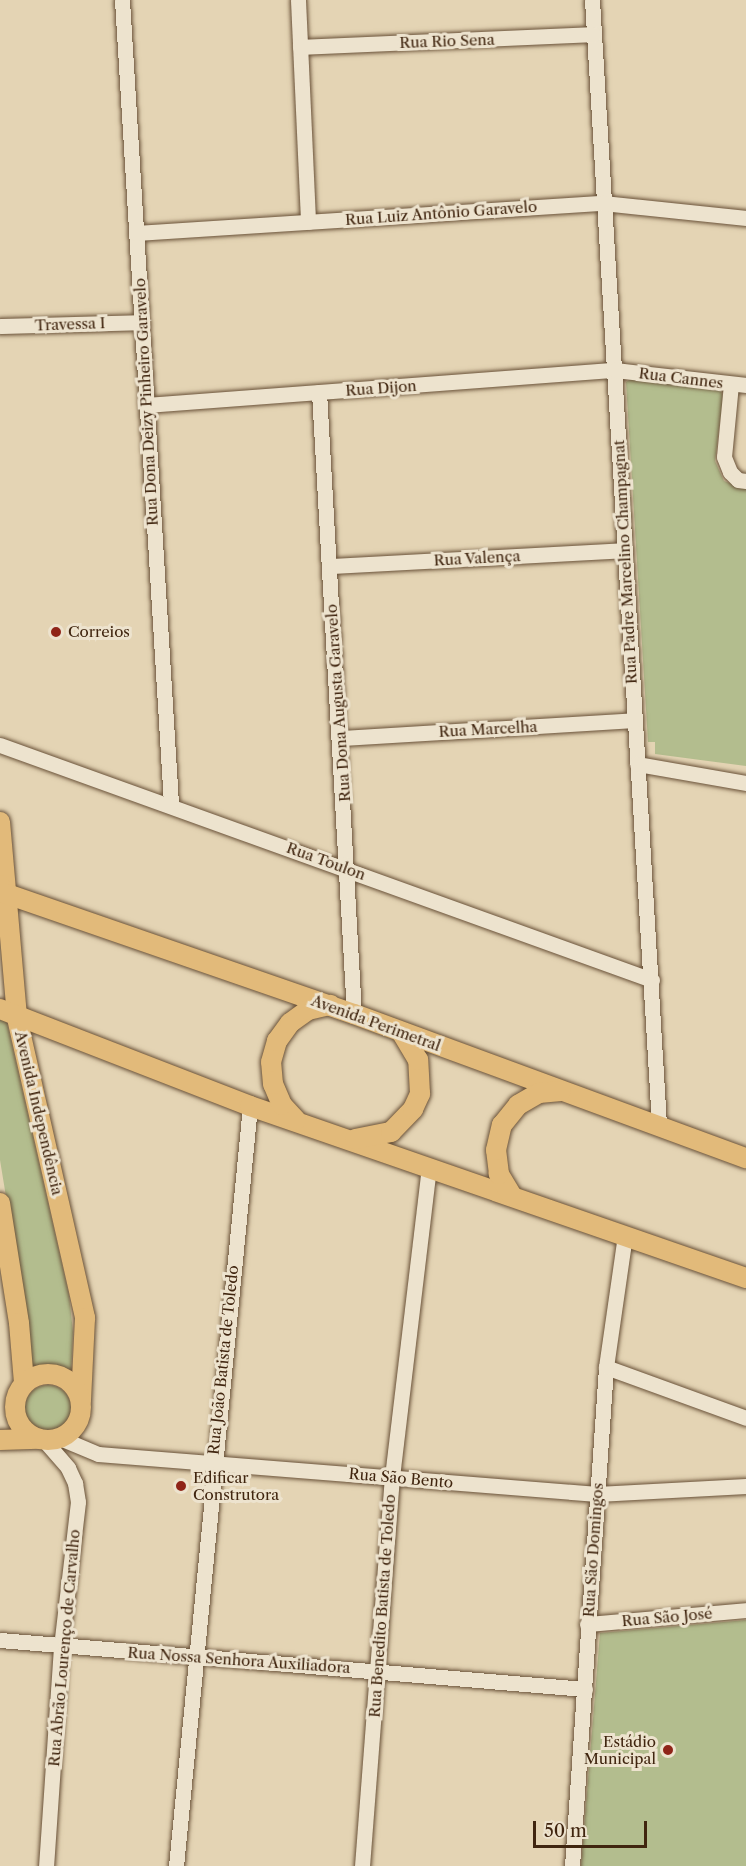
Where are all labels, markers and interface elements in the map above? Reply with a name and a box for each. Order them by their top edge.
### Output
street label: Rua Rio Sena [399,30,495,52]
street label: Rua Luiz Antônio Garavelo [344,197,538,229]
street label: Rua Dona Deizy Pinheiro Garavelo [130,277,162,527]
street label: Travessa I [34,314,106,334]
street label: Rua Cannes [638,364,724,392]
street label: Rua Dijon [345,377,417,399]
street label: Rua Padre Marcelino Champagnat [610,439,640,685]
street label: Rua Valença [433,547,521,569]
street label: Rua Dona Augusta Garavelo [322,603,354,803]
place label: Correios [68,623,130,641]
marker: Correios [49,625,63,639]
street label: Rua Marcelha [438,717,538,741]
street label: Rua Toulon [284,838,368,884]
street label: Avenida Perimetral [309,991,443,1055]
street label: Avenida Independência [11,1029,67,1197]
street label: Rua João Batista de Toledo [204,1264,242,1456]
street label: Rua São Bento [348,1464,454,1492]
place label: Edificar Construtora [193,1468,279,1503]
marker: Edificar Construtora [174,1479,188,1493]
street label: Rua São Domingos [579,1482,607,1618]
street label: Rua Benedito Batista de Toledo [365,1493,399,1719]
street label: Rua Abrão Lourenço de Carvalho [45,1528,83,1768]
street label: Rua São José [621,1604,713,1630]
street label: Rua Nossa Senhora Auxiliadora [126,1643,352,1677]
place label: Estádio Municipal [584,1732,656,1767]
marker: Estádio Municipal [661,1743,675,1757]
scale bar [536,1809,650,1847]
text: 50 m [544,1820,587,1842]

